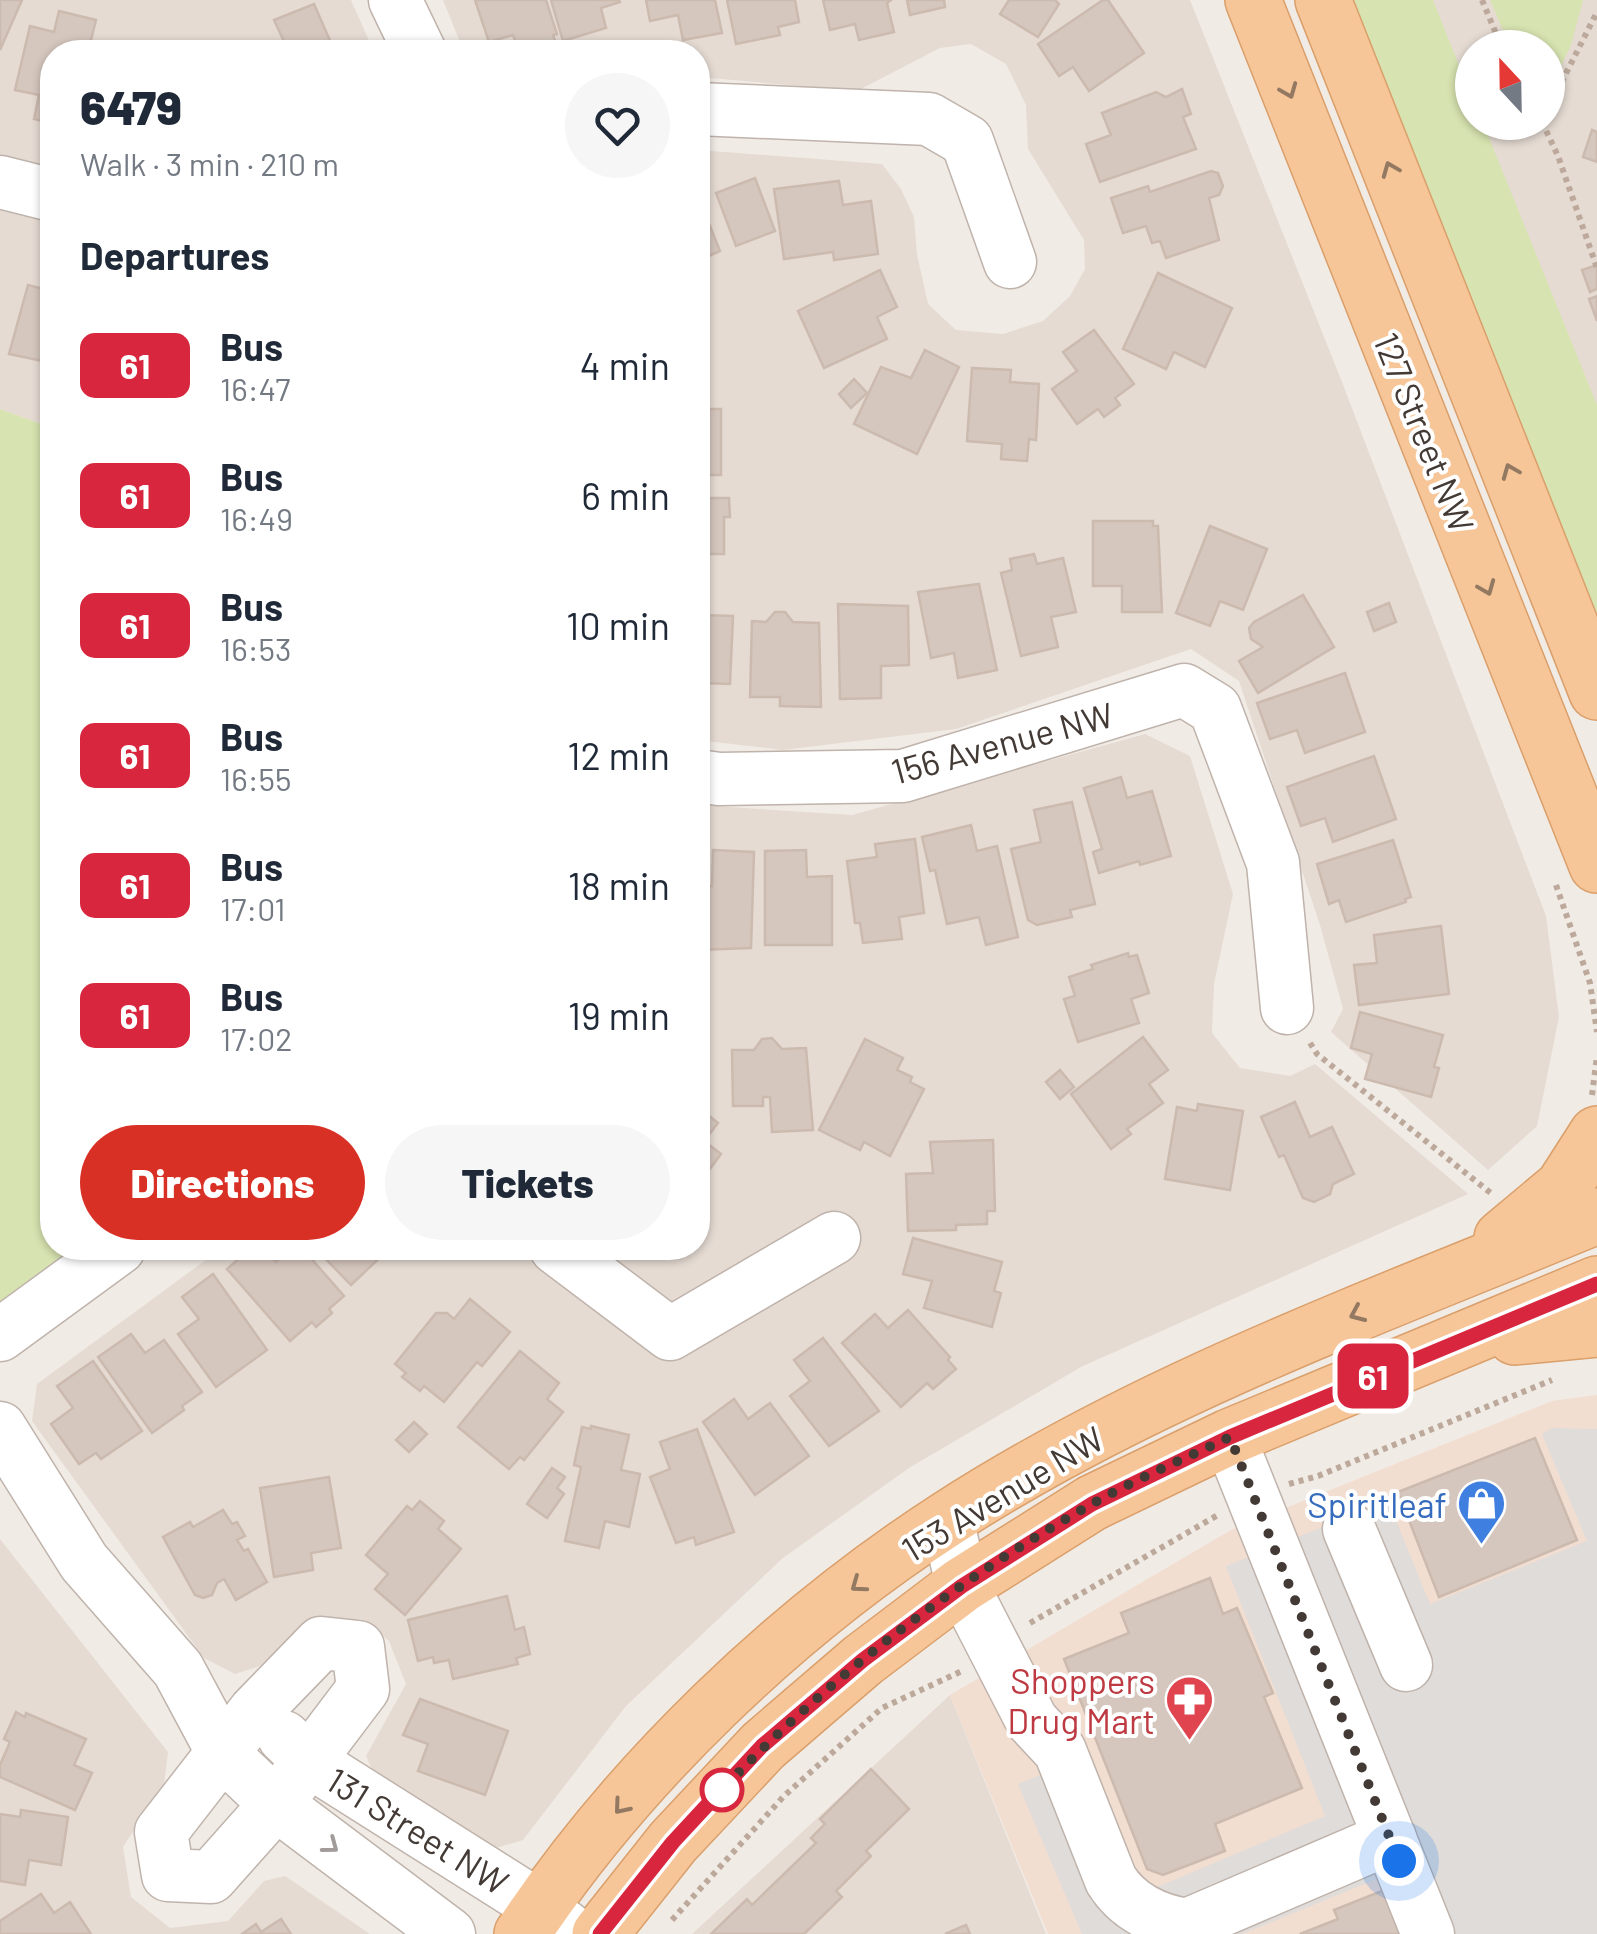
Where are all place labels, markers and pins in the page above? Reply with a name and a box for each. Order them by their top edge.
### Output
shop icon: Spiritleaf [1456,1478,1508,1546]
place label: Spiritleaf [1307,1483,1447,1525]
place label: Shoppers Drug Mart [1007,1659,1155,1741]
pharmacy icon: Shoppers Drug Mart [1164,1674,1216,1742]
unlabelled marker [701,1769,743,1811]

